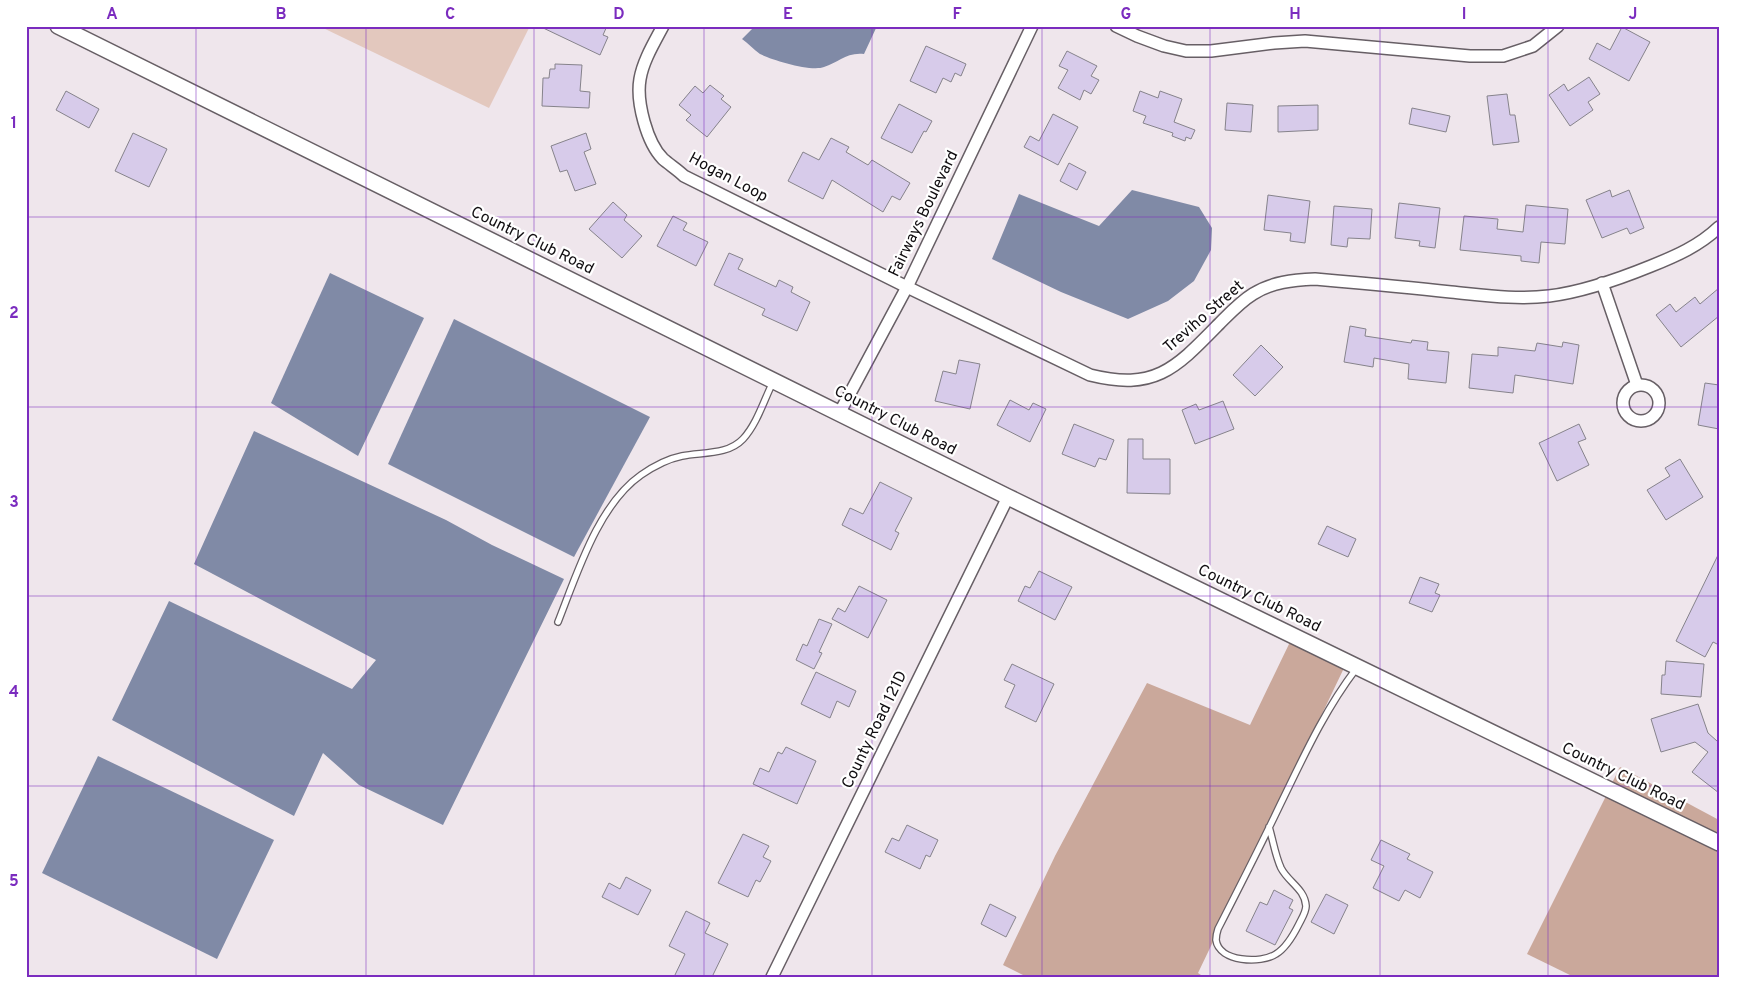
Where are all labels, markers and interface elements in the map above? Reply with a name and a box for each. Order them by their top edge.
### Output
text: A [106,5,118,25]
text: B [275,5,287,25]
text: C [445,5,455,25]
text: D [613,5,625,25]
text: E [783,5,793,25]
text: F [952,5,962,25]
text: G [1121,5,1131,25]
text: H [1289,5,1301,25]
text: I [1462,5,1466,25]
text: J [1629,5,1637,25]
text: 1 [11,114,17,134]
street label: Fairways Boulevard [885,148,963,280]
street label: Hogan Loop [685,149,771,207]
street label: Country Club Road [467,203,597,279]
street label: Treviho Street [1160,277,1248,357]
text: 2 [9,304,19,324]
street label: Country Club Road [830,382,960,460]
text: 3 [9,493,19,513]
street label: Country Club Road [1194,561,1324,637]
street label: County Road 121D [838,668,912,792]
text: 4 [9,683,19,703]
street label: Country Club Road [1558,739,1688,815]
text: 5 [9,872,19,892]

